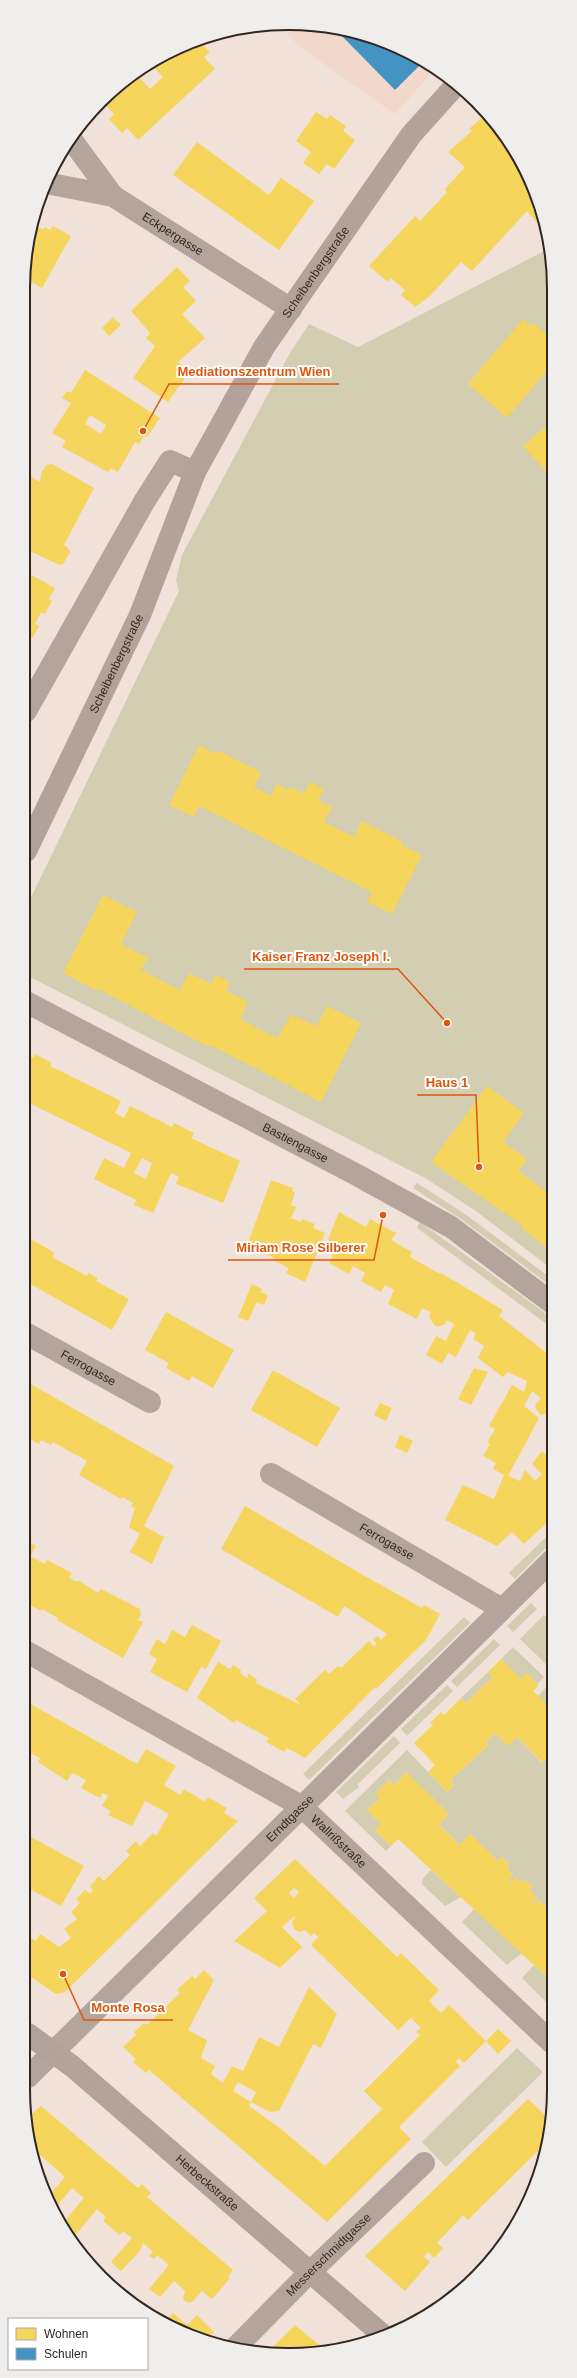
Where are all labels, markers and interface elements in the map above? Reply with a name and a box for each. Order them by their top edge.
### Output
street label: Eckpergasse [140,209,206,259]
street label: Scheibenbergstraße [279,224,353,321]
callout: Mediationszentrum Wien [169,359,339,384]
text: Mediationszentrum Wien [177,364,331,379]
street label: Scheibenbergstraße [87,612,146,715]
callout: Kaiser Franz Joseph I. [244,944,398,969]
text: Kaiser Franz Joseph I. [252,949,390,964]
callout: Haus 1 [417,1070,476,1095]
text: Haus 1 [426,1075,468,1090]
street label: Bastiengasse [260,1120,331,1166]
callout: Miriam Rose Silberer [228,1235,374,1260]
text: Miriam Rose Silberer [236,1240,366,1255]
street label: Ferrogasse [58,1347,119,1389]
street label: Ferrogasse [357,1520,417,1563]
street label: Erndtgasse [263,1792,317,1845]
street label: Wallrißstraße [308,1812,369,1871]
callout: Monte Rosa [84,1995,173,2020]
text: Monte Rosa [91,2000,166,2015]
street label: Herbeckstraße [173,2152,242,2214]
street label: Messerschmidtgasse [283,2210,374,2299]
legend [8,2318,148,2370]
text: Wohnen [44,2327,88,2341]
text: Schulen [44,2347,87,2361]

